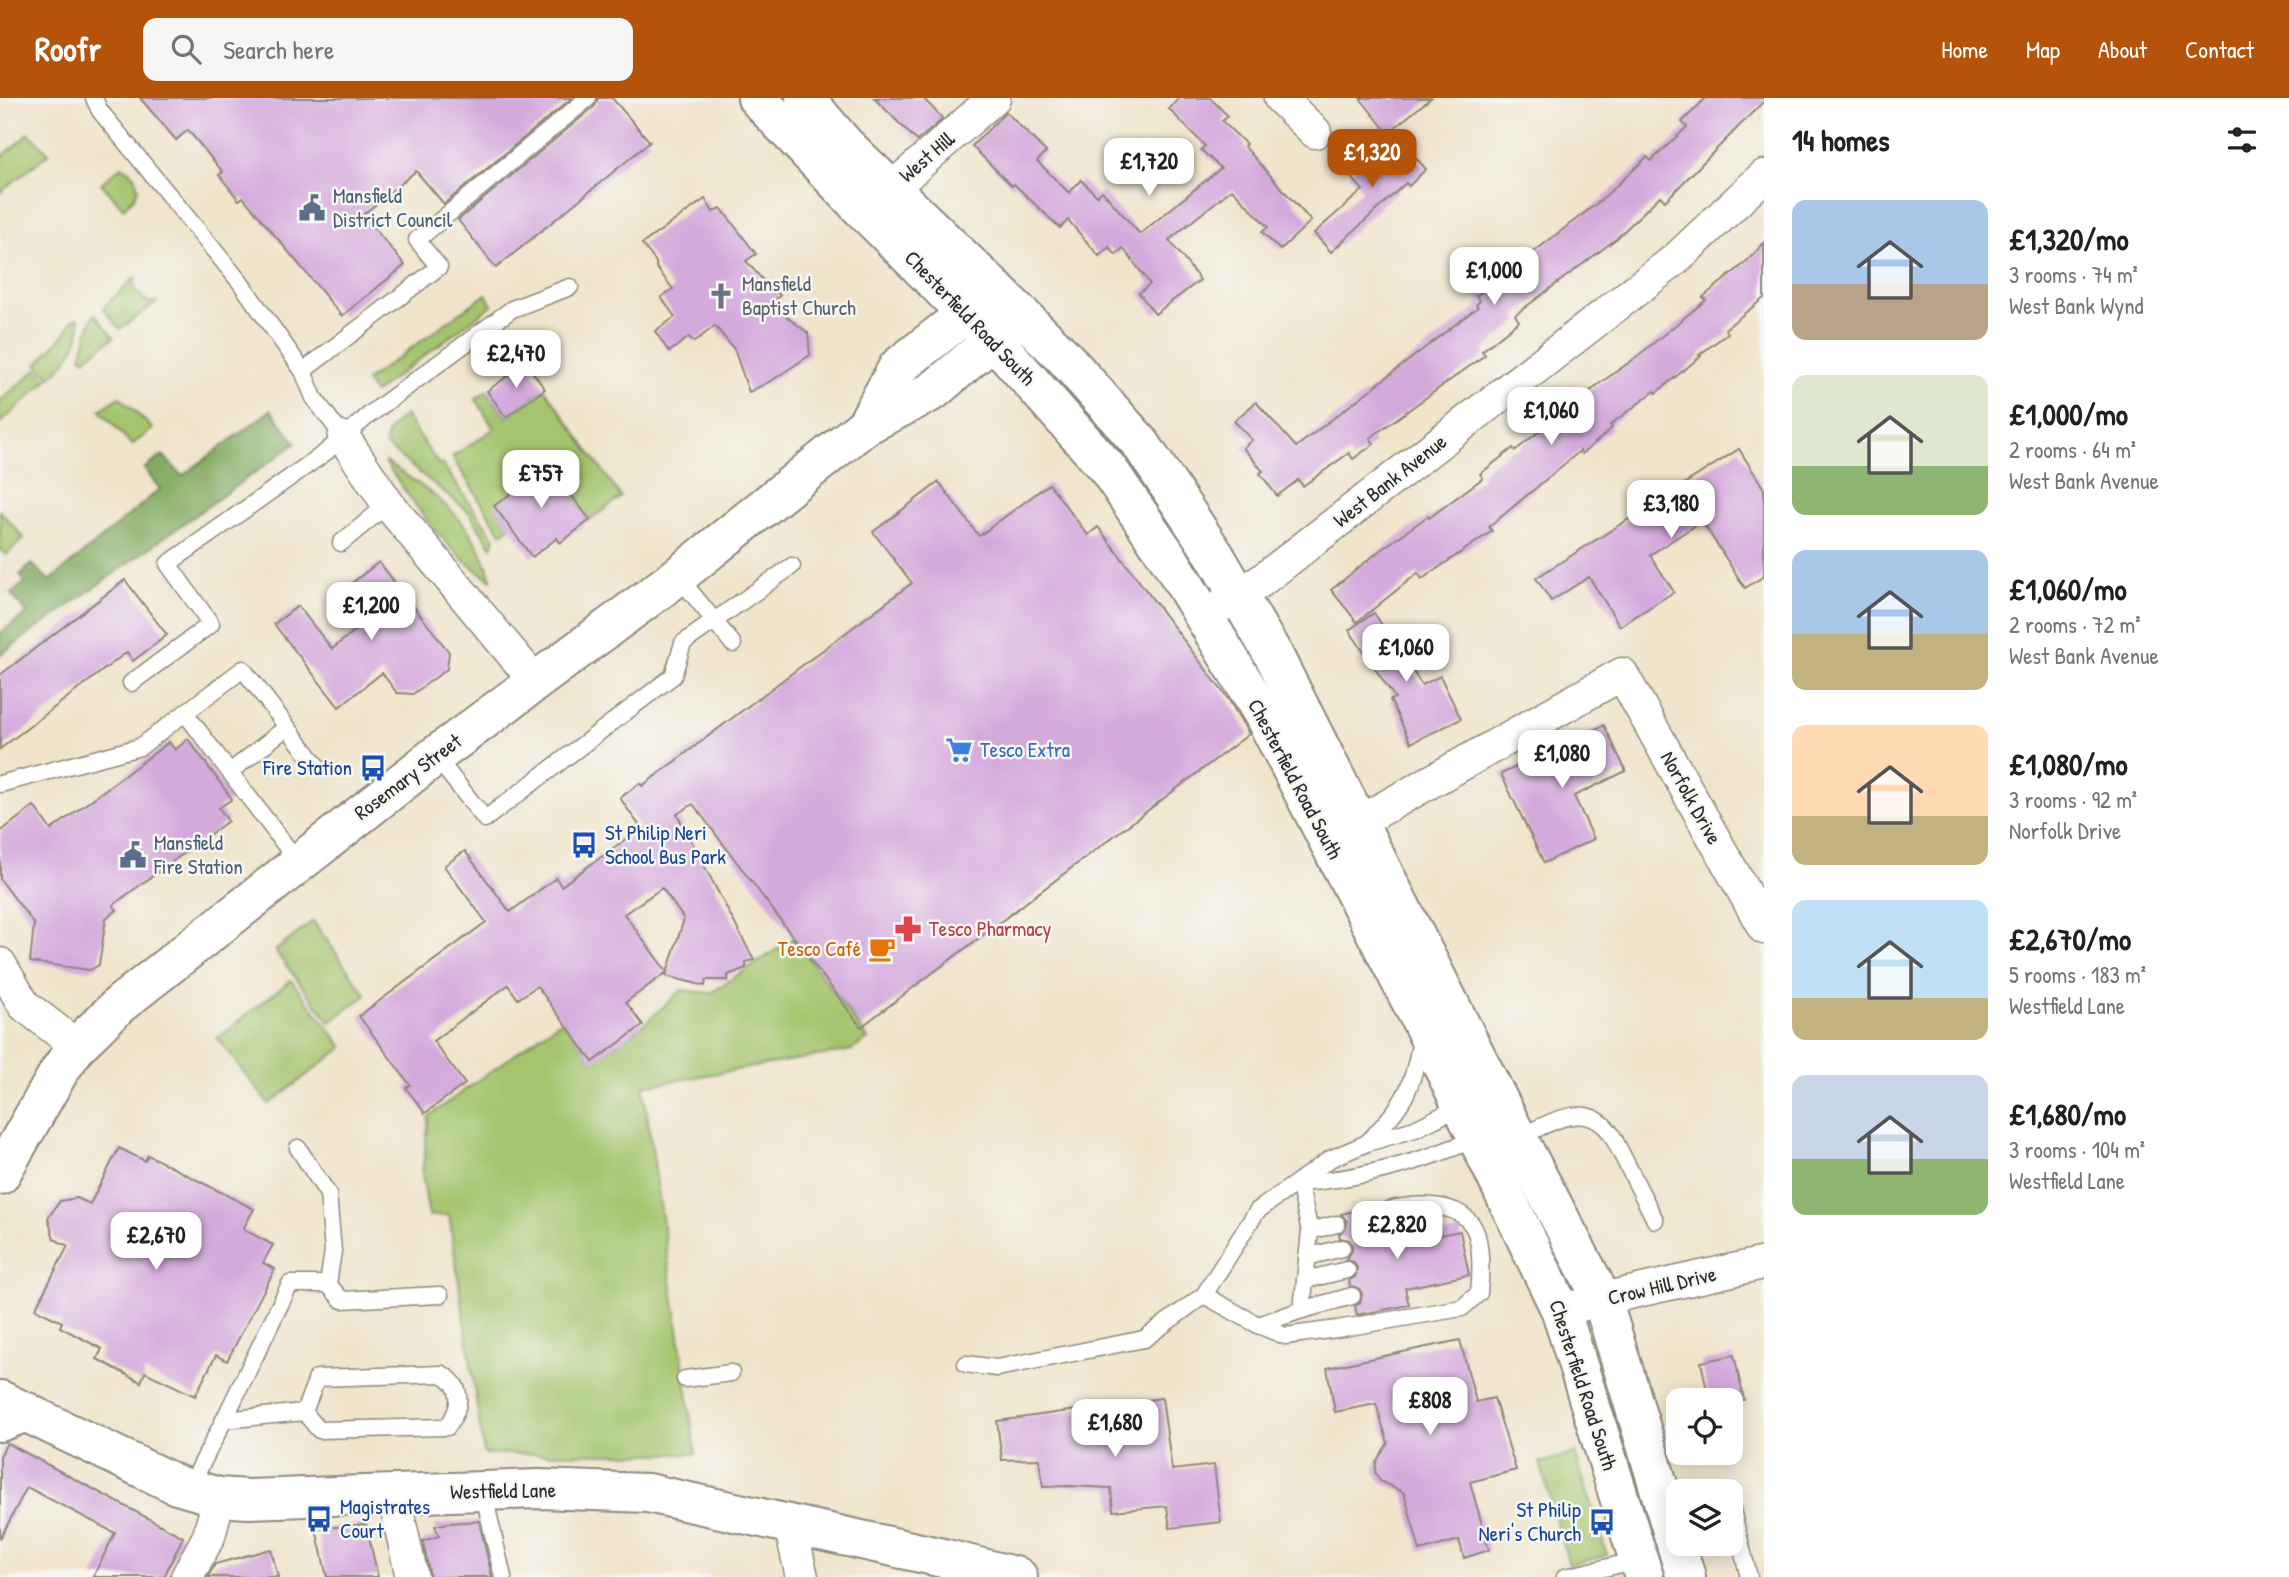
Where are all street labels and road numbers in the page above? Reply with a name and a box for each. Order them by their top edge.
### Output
street label: West Hill [893,124,961,189]
street label: Chesterfield Road South [898,244,1043,392]
street label: West Bank Avenue [1327,427,1452,534]
street label: Chesterfield Road South [1241,694,1350,864]
street label: Rosemary Street [348,726,468,827]
street label: Norfolk Drive [1654,746,1729,850]
street label: Crow Hill Drive [1605,1259,1719,1312]
street label: Chesterfield Road South [1542,1296,1625,1474]
street label: Westfield Lane [450,1475,556,1506]

